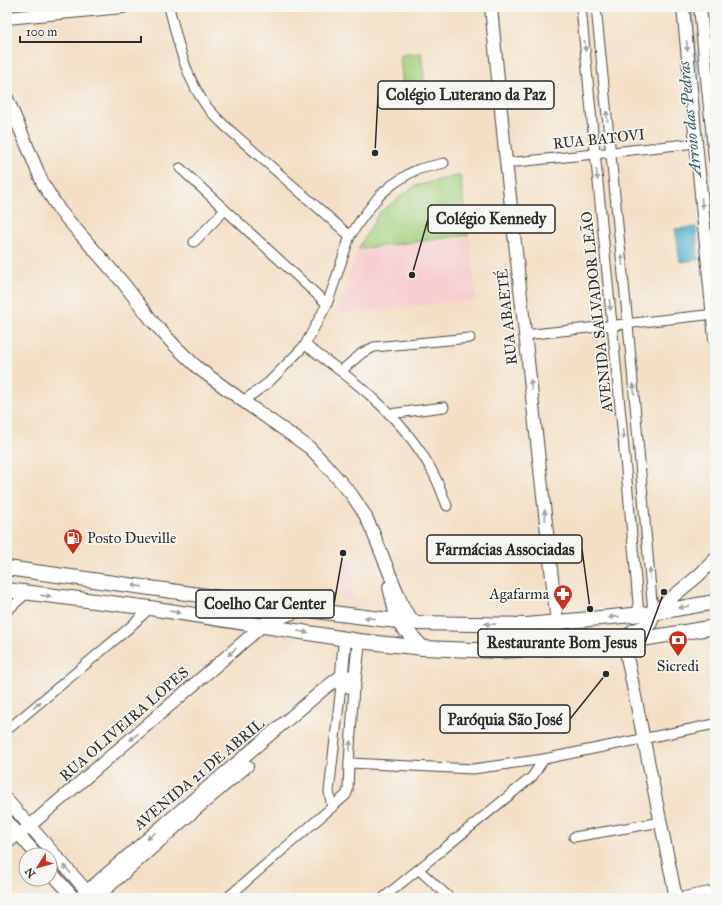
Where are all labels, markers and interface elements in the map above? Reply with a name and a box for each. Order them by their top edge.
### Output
scale bar [20,18,141,44]
text: 100 m [26,25,57,39]
one-way arrow [581,40,588,52]
one-way arrow [683,40,690,52]
water label: Arroio das Pedras [674,60,705,180]
callout: Colégio Luterano da Paz [378,81,554,109]
text: Colégio Luterano da Paz [386,85,547,105]
one-way arrow [604,110,611,122]
street label: RUA BATOVI [552,125,646,153]
one-way arrow [594,169,600,181]
one-way arrow [698,197,705,209]
callout: Colégio Kennedy [428,205,555,233]
text: Colégio Kennedy [436,209,548,229]
street label: AVENIDA SALVADOR LEÃO [577,211,617,414]
one-way arrow [618,254,625,266]
street label: RUA ABAETÉ [492,268,521,366]
one-way arrow [607,299,614,311]
one-way arrow [528,379,534,391]
one-way arrow [630,383,637,395]
one-way arrow [620,428,626,440]
one-way arrow [542,509,548,521]
fuel station icon: Posto Dueville [62,527,84,555]
place label: Posto Dueville [87,529,176,547]
callout: Farmácias Associadas [427,535,582,563]
text: Farmácias Associadas [435,540,575,559]
one-way arrow [646,568,653,580]
one-way arrow [131,583,143,589]
pharmacy icon: Agafarma [552,583,574,611]
place label: Agafarma [489,585,550,603]
callout: Coelho Car Center [196,590,334,618]
one-way arrow [40,592,52,599]
text: Coelho Car Center [204,594,327,613]
one-way arrow [678,605,690,611]
one-way arrow [168,609,181,615]
one-way arrow [608,614,620,621]
one-way arrow [364,615,376,621]
one-way arrow [483,621,496,627]
callout: Restaurante Bom Jesus [478,629,645,657]
bank icon: Sicredi [667,629,689,657]
one-way arrow [297,630,309,636]
text: Restaurante Bom Jesus [487,633,637,653]
one-way arrow [227,647,237,656]
place label: Sicredi [657,657,699,675]
street label: RUA OLIVEIRA LOPES [56,663,192,785]
one-way arrow [32,700,42,709]
callout: Paróquia São José [440,705,570,733]
text: Paróquia São José [448,710,563,730]
street label: AVENIDA 21 DE ABRIL [129,714,268,834]
one-way arrow [128,732,139,741]
one-way arrow [346,740,353,753]
one-way arrow [145,831,156,840]
north arrow [18,847,58,887]
one-way arrow [63,863,72,874]
text: N [22,865,38,880]

